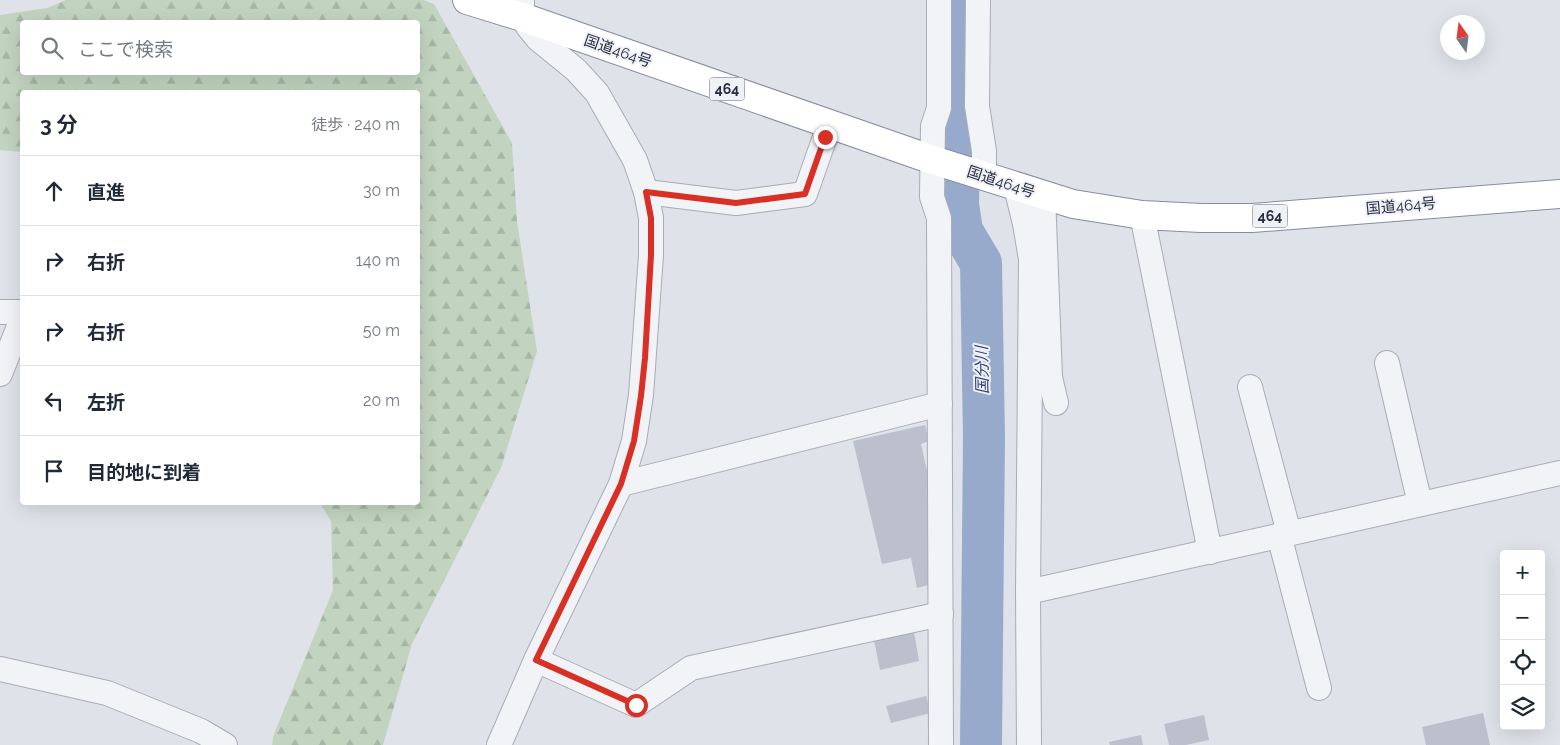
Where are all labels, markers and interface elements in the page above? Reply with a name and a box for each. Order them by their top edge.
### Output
north arrow [1440,15,1485,60]
search box [20,20,420,75]
street label: 国道464号 [582,31,654,71]
icon: search [38,34,66,62]
text: ここで検索 [78,38,173,60]
road number: 464 [710,78,744,100]
text: 3 分 [40,112,78,137]
text: 徒歩 · 240 m [311,115,400,134]
route end [814,126,837,149]
street label: 国道464号 [965,163,1037,201]
icon: ahead [40,177,68,205]
text: 直進 [87,181,125,203]
text: 30 m [363,181,400,200]
street label: 国道464号 [1365,194,1437,218]
road number: 464 [1252,205,1288,228]
icon: right [40,247,68,275]
text: 右折 [87,251,125,273]
text: 140 m [356,251,400,270]
icon: right [40,317,68,345]
text: 右折 [87,321,125,343]
text: 50 m [363,321,400,340]
water label: 国分川 [972,344,992,394]
icon: left [40,387,68,415]
text: 左折 [87,391,125,413]
text: 20 m [363,391,400,410]
icon: arrive [40,457,68,485]
text: 目的地に到着 [87,461,201,483]
map controls [1500,550,1545,730]
button: + [1500,550,1545,595]
button: − [1500,595,1545,640]
button: locate [1500,640,1545,685]
button: layers [1500,685,1545,730]
route start [625,694,648,717]

